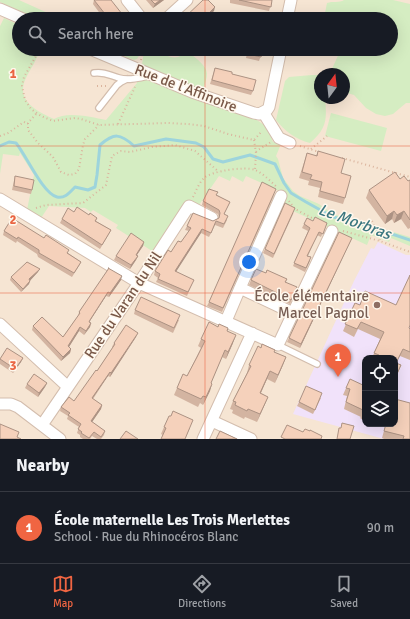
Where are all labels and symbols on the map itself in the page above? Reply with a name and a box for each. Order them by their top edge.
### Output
street label: Rue de l'Affinoire [132,60,240,116]
text: 1 [9,66,17,82]
north arrow [314,68,350,104]
water label: Le Morbras [316,200,396,245]
text: 2 [9,212,17,228]
street label: Rue du Varan du Nil [80,248,166,362]
your location [239,252,259,272]
place label: École élémentaire Marcel Pagnol [254,286,369,322]
marker: École élémentaire Marcel Pagnol [372,300,382,310]
pin: 1 [325,344,351,377]
text: 3 [9,358,17,374]

